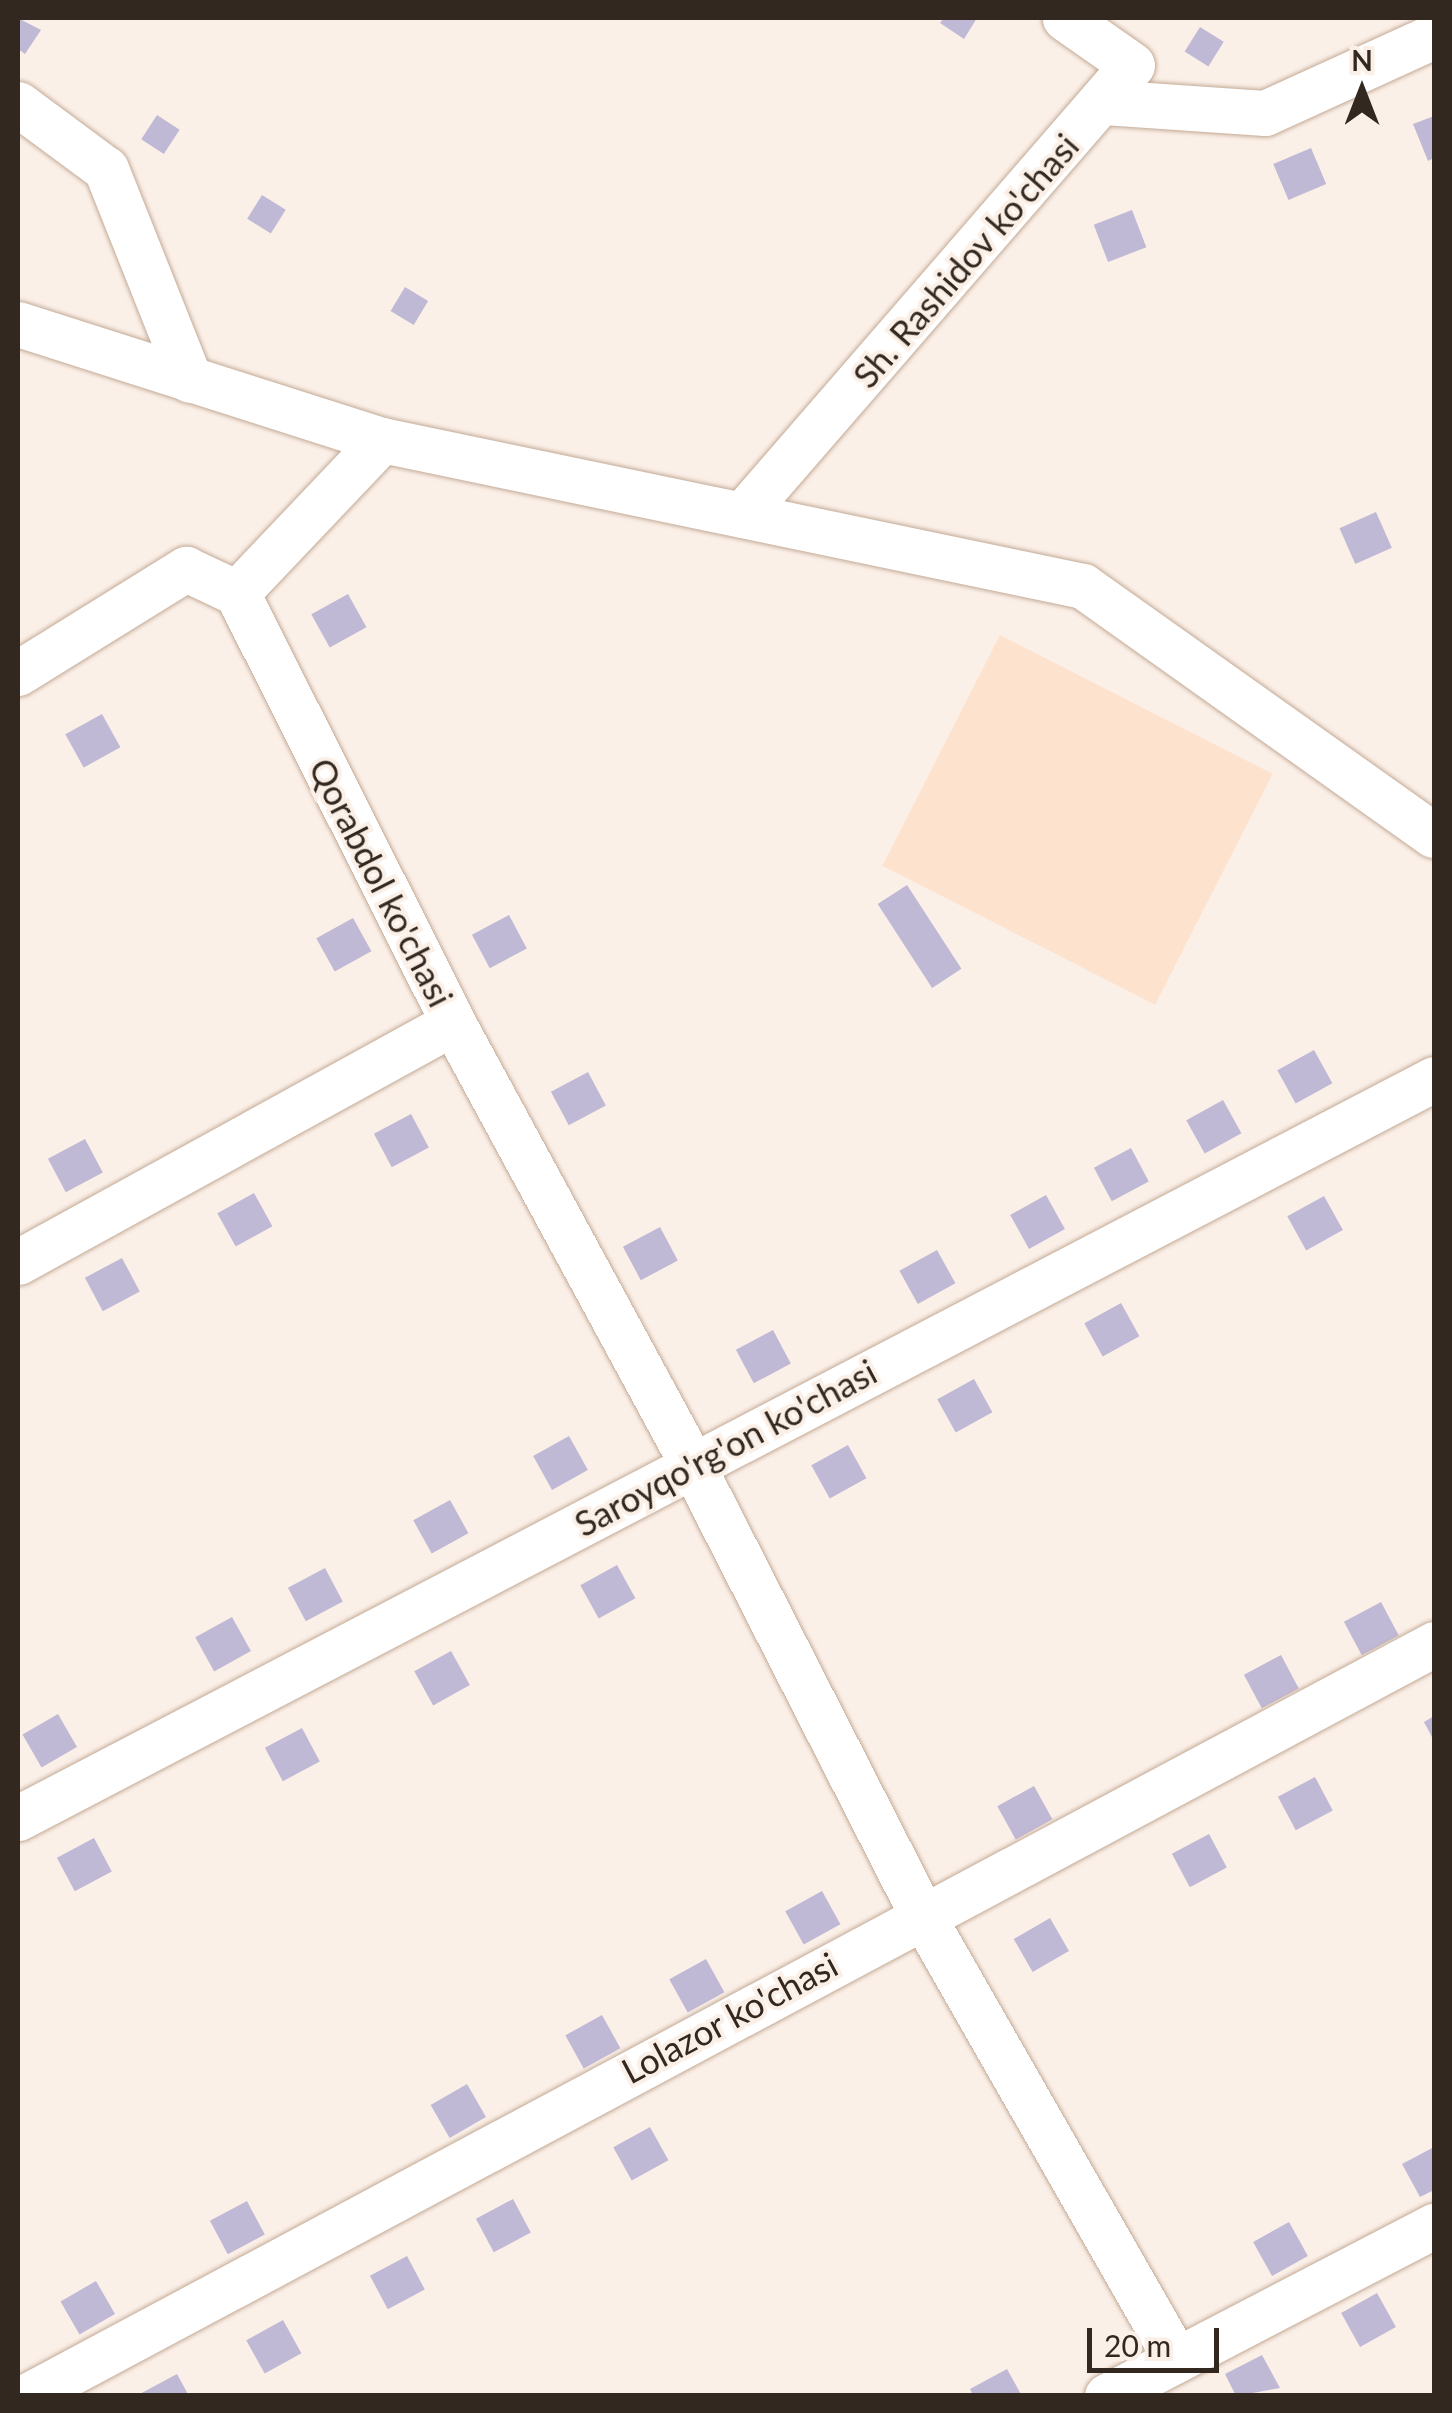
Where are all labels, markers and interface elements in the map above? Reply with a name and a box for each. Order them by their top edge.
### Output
north arrow [1312,40,1412,140]
text: N [1351,43,1373,77]
street label: Sh. Rashidov ko'chasi [843,124,1087,396]
street label: Qorabdol ko'chasi [301,751,463,1013]
street label: Saroyqo'rg'on ko'chasi [567,1350,883,1544]
street label: Lolazor ko'chasi [614,1942,844,2092]
scale bar [1092,2308,1224,2370]
text: 20 m [1104,2327,1171,2363]

